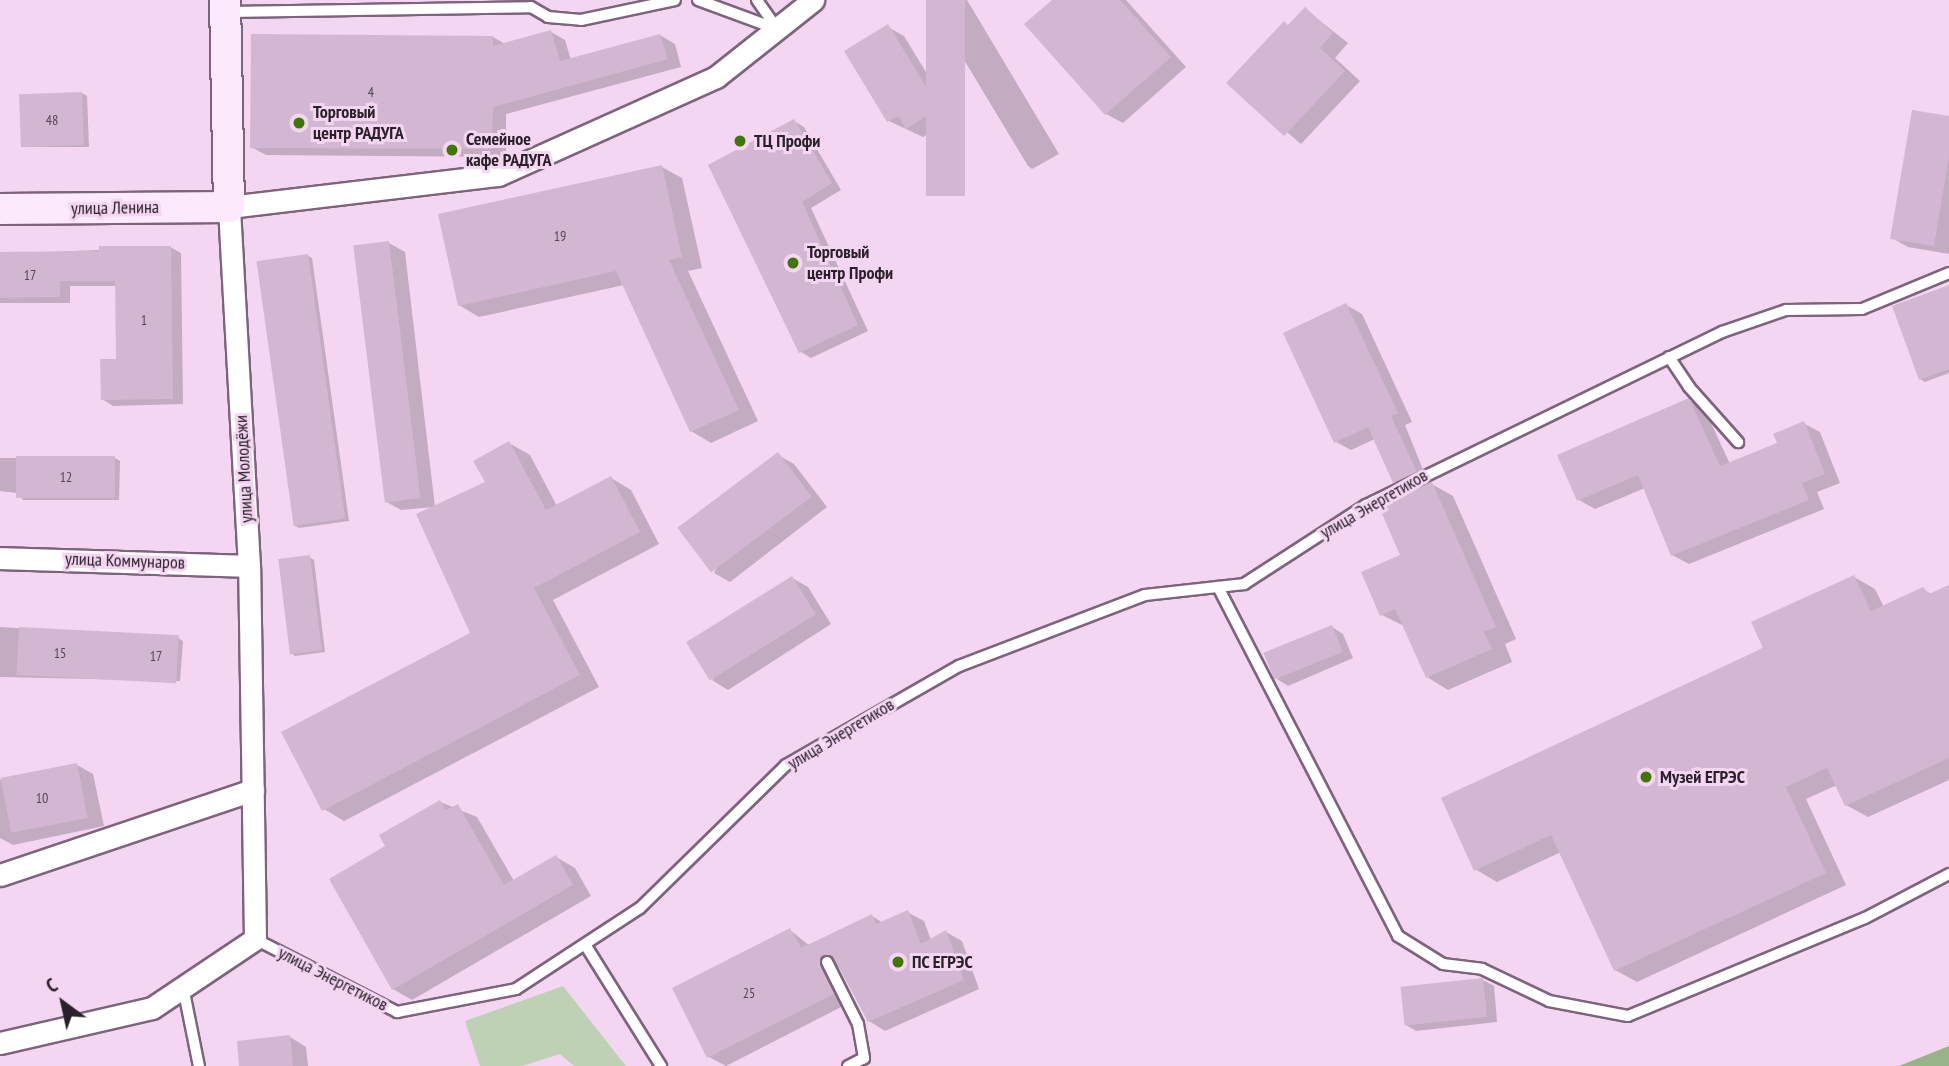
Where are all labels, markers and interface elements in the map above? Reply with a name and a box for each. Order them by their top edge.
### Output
house number: 4 [368,84,374,100]
place label: Торговый центр РАДУГА [313,102,404,144]
house number: 48 [46,112,58,128]
marker: Торговый центр РАДУГА [291,115,307,131]
place label: Семейное кафе РАДУГА [466,129,552,172]
place label: ТЦ Профи [754,130,820,152]
marker: ТЦ Профи [732,133,748,149]
marker: Семейное кафе РАДУГА [444,142,460,158]
street label: улица Ленина [71,196,159,220]
house number: 19 [554,228,566,244]
place label: Торговый центр Профи [807,242,893,284]
marker: Торговый центр Профи [785,255,801,271]
house number: 17 [24,267,36,283]
house number: 1 [141,312,147,328]
street label: улица Молодёжи [230,415,258,523]
street label: улица Энергетиков [1317,465,1431,543]
house number: 12 [60,469,72,485]
street label: улица Коммунаров [65,548,185,574]
house number: 15 [54,645,66,661]
house number: 17 [150,648,162,664]
street label: улица Энергетиков [784,694,898,774]
place label: Музей ЕГРЭС [1660,766,1745,788]
marker: Музей ЕГРЭС [1638,769,1654,785]
house number: 10 [36,790,48,806]
street label: улица Энергетиков [275,942,391,1016]
place label: ПС ЕГРЭС [912,951,973,973]
marker: ПС ЕГРЭС [890,954,906,970]
north arrow [28,968,98,1038]
text: С [41,973,62,998]
house number: 25 [743,985,755,1001]

